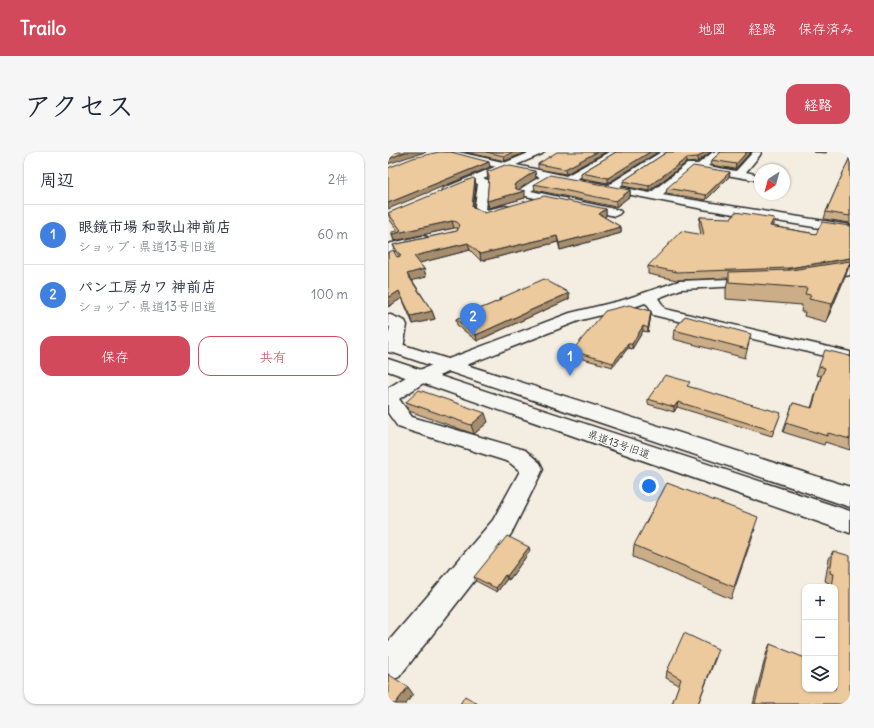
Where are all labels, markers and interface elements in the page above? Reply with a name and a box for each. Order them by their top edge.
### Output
text: Trailo [20,16,66,40]
text: 地図 [698,20,726,38]
text: 経路 [748,20,776,38]
text: 保存済み [798,20,854,38]
button: 経路 [786,84,850,124]
text: アクセス [24,88,134,124]
north arrow [754,164,790,200]
text: 周辺 [40,169,74,191]
text: 2件 [328,171,348,188]
text: 眼鏡市場 和歌山神前店 [78,217,232,236]
text: 1 [50,226,56,243]
text: 60 m [317,226,348,243]
text: ショップ · 県道13号旧道 [78,238,216,255]
text: パン工房カワ 神前店 [78,277,217,296]
text: 2 [49,286,57,303]
text: 100 m [311,286,348,303]
text: ショップ · 県道13号旧道 [78,298,216,315]
pin: 2 [460,303,486,336]
button: 保存 [40,336,190,376]
button: 共有 [198,336,348,376]
pin: 1 [557,343,583,376]
street label: 県道13号旧道 [586,427,652,461]
your location [639,476,659,496]
map controls [802,584,838,692]
button: + [802,584,838,620]
button: − [802,620,838,656]
button: layers [802,656,838,692]

